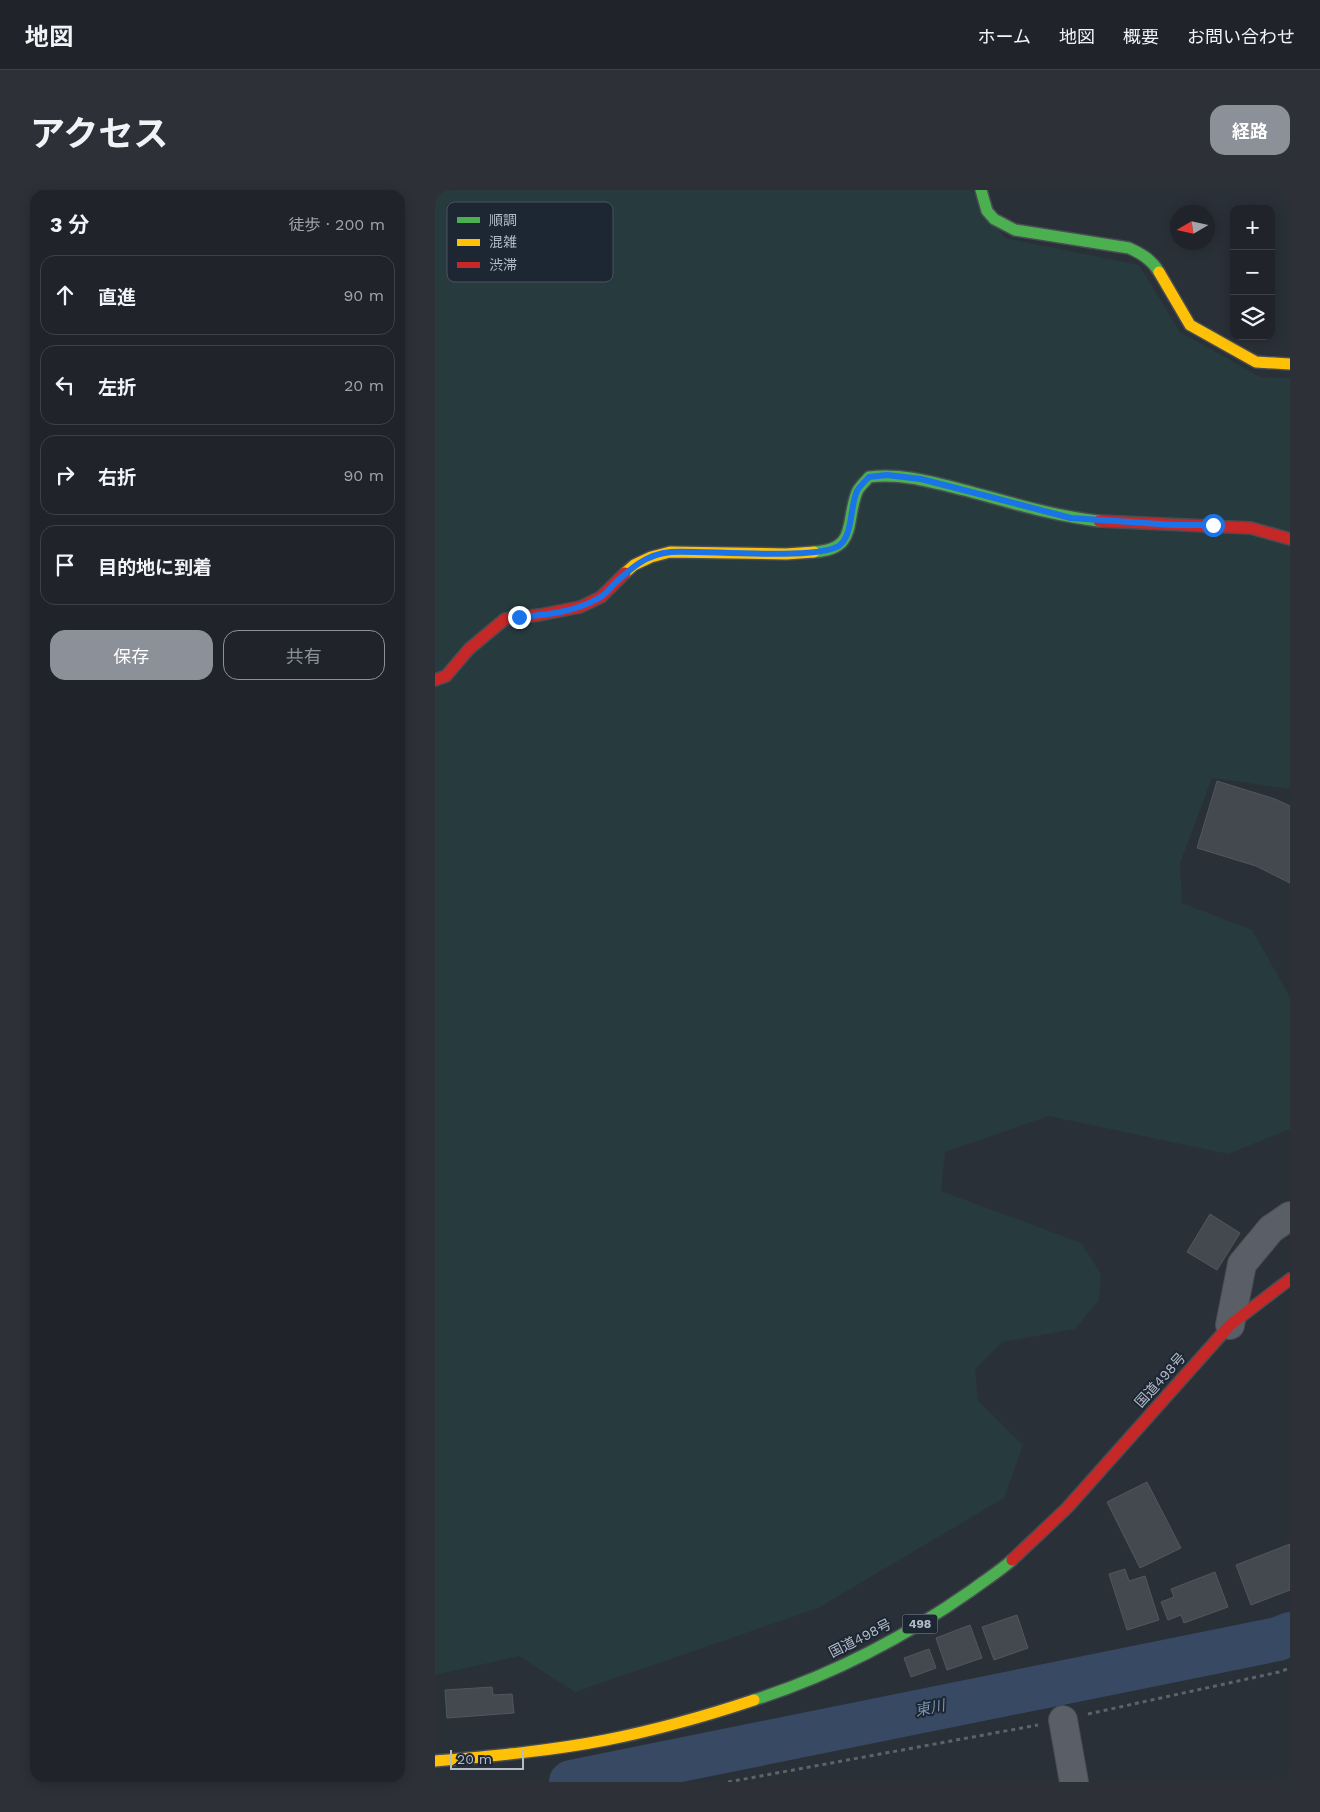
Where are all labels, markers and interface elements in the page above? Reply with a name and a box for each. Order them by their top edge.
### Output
text: 地図 [25,23,73,51]
text: ホーム [978,26,1031,47]
text: 地図 [1059,26,1095,47]
text: 概要 [1123,26,1159,47]
text: お問い合わせ [1187,26,1295,47]
button: 経路 [1210,105,1290,155]
text: アクセス [30,113,168,155]
legend [447,202,613,282]
north arrow [1170,205,1215,250]
map controls [1230,205,1275,340]
button: + [1230,205,1275,250]
text: 3 分 [50,212,89,237]
text: 順調 [489,212,517,228]
text: 徒歩 · 200 m [289,215,385,234]
text: 混雑 [489,234,517,250]
button: − [1230,250,1275,295]
text: 渋滞 [489,257,517,273]
icon: ahead [51,281,79,309]
text: 直進 [98,286,136,309]
text: 90 m [343,286,384,305]
button: layers [1230,295,1275,340]
icon: left [51,371,79,399]
text: 左折 [98,376,136,399]
text: 20 m [344,376,384,395]
icon: right [51,461,79,489]
text: 右折 [98,466,136,489]
text: 90 m [343,466,384,485]
route start [1202,514,1225,537]
icon: arrive [51,551,79,579]
text: 目的地に到着 [98,556,212,579]
route end [508,606,531,629]
button: 保存 [50,630,213,680]
button: 共有 [223,630,385,680]
street label: 国道498号 [1131,1349,1189,1411]
street label: 国道498号 [826,1615,894,1661]
road number: 498 [903,1615,937,1634]
water label: 東川 [913,1696,948,1720]
scale bar [450,1747,524,1770]
text: 20 m [457,1751,492,1767]

